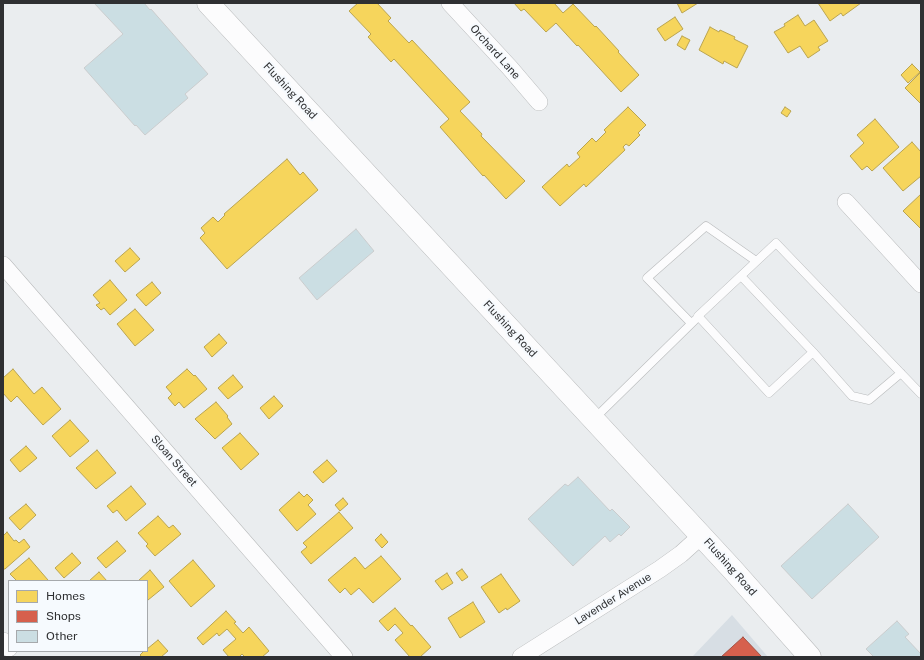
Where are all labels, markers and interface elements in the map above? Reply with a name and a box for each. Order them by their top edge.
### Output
street label: Orchard Lane [467,22,523,82]
street label: Flushing Road [260,60,320,122]
street label: Flushing Road [480,298,540,360]
street label: Sloan Street [148,433,200,489]
street label: Flushing Road [701,536,759,598]
street label: Lavender Avenue [572,570,654,628]
legend [8,580,148,652]
text: Homes [46,589,85,603]
text: Shops [46,609,81,623]
text: Other [46,629,78,643]

